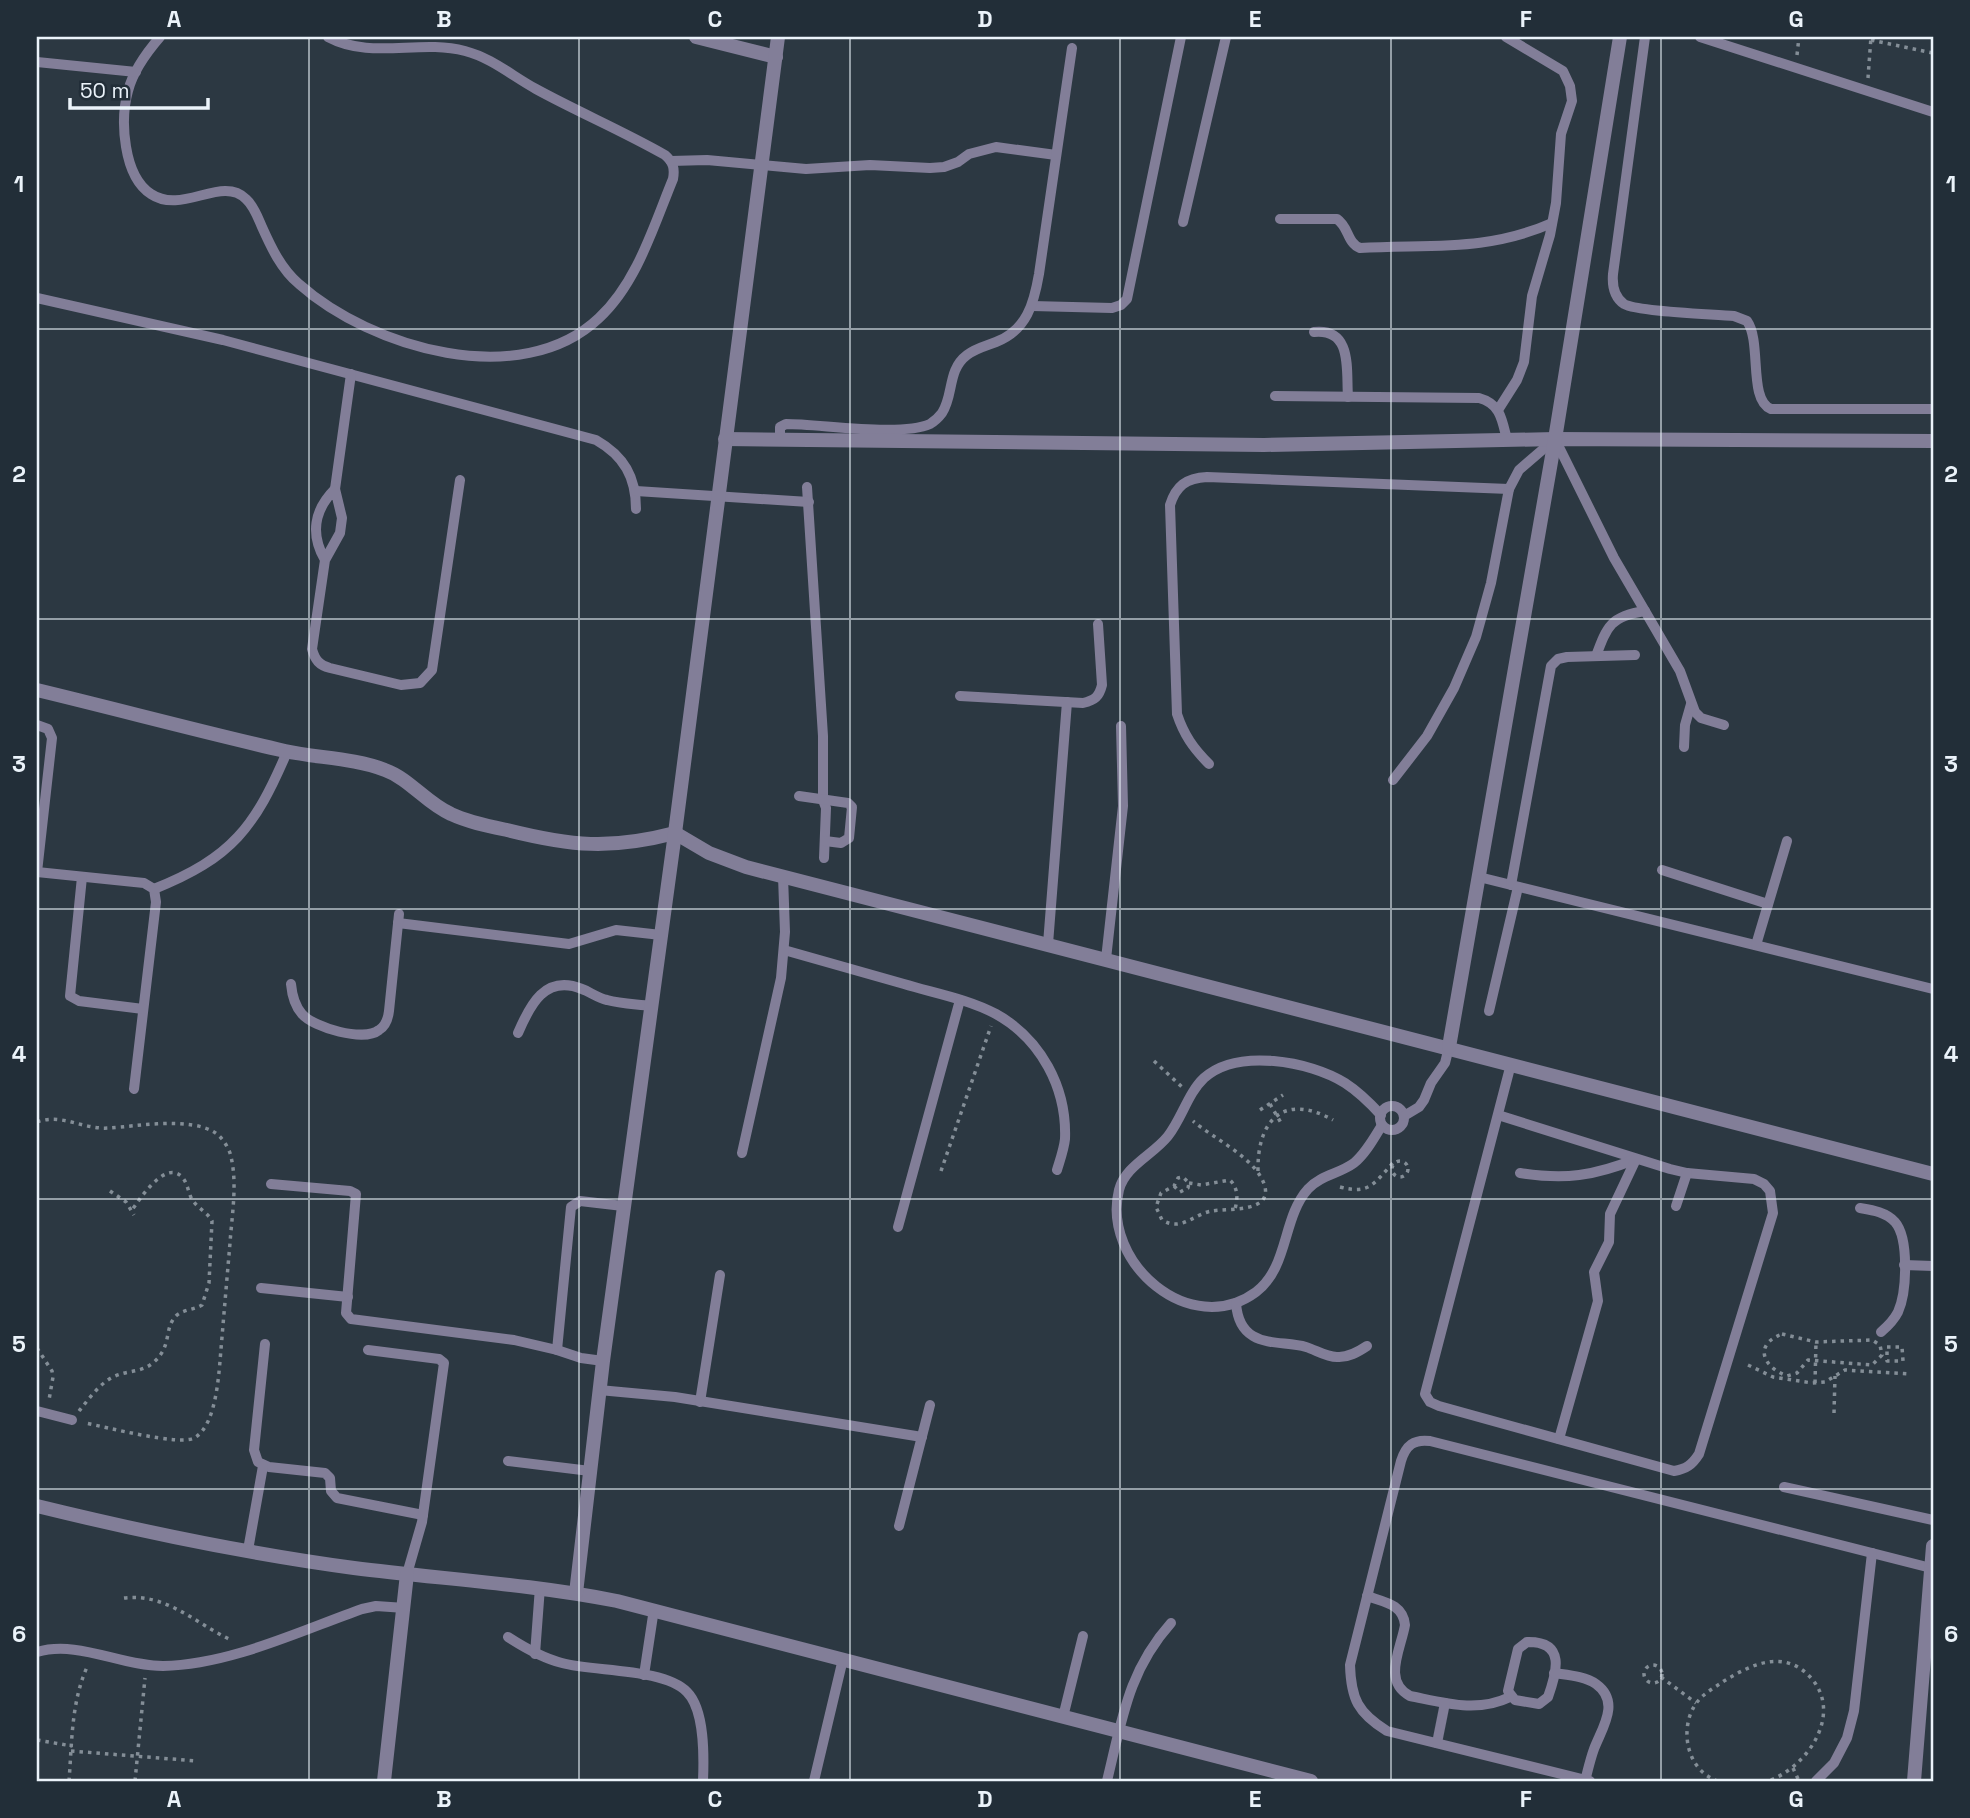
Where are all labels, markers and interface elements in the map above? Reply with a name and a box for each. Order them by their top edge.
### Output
text: A [167,4,182,34]
text: B [436,4,452,34]
text: C [708,4,722,34]
text: D [977,4,993,34]
text: E [1249,4,1261,34]
text: F [1520,4,1532,34]
text: G [1788,4,1804,34]
scale bar [70,66,208,110]
text: 50 m [80,77,130,104]
text: 1 [14,169,24,199]
text: 1 [1946,169,1956,199]
text: 2 [12,459,26,489]
text: 2 [1944,459,1958,489]
text: 3 [12,749,26,779]
text: 3 [1944,749,1958,779]
text: 4 [12,1039,27,1069]
text: 4 [1944,1039,1959,1069]
text: 5 [12,1329,26,1359]
text: 5 [1944,1329,1958,1359]
text: 6 [12,1619,26,1649]
text: 6 [1944,1619,1958,1649]
text: A [167,1784,182,1814]
text: B [436,1784,452,1814]
text: C [708,1784,722,1814]
text: D [977,1784,993,1814]
text: E [1249,1784,1261,1814]
text: F [1520,1784,1532,1814]
text: G [1788,1784,1804,1814]

